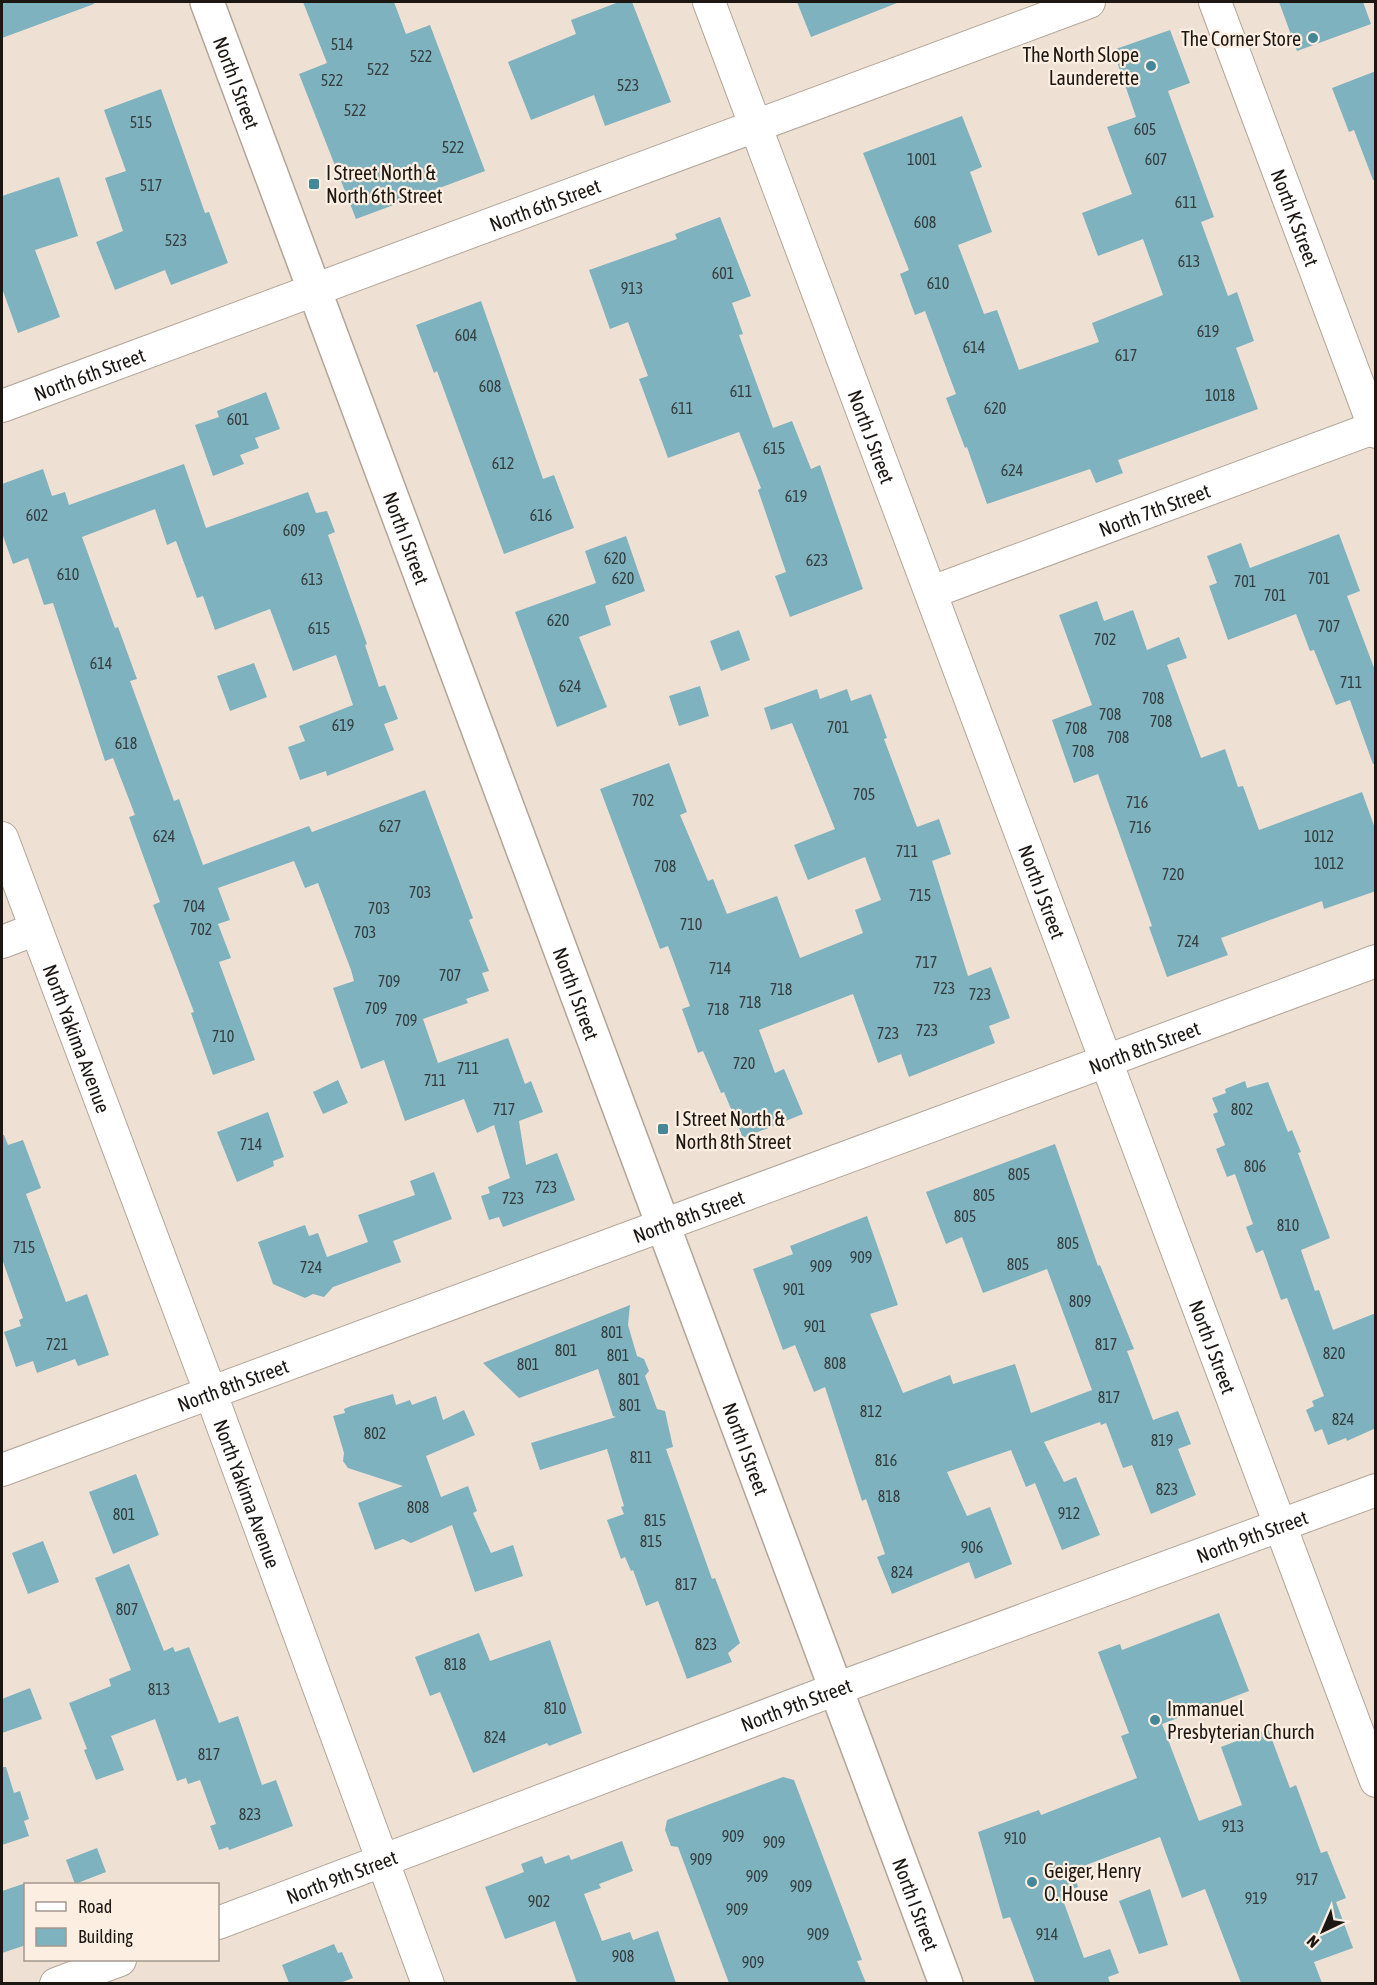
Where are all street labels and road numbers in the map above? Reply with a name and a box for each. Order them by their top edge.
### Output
street label: North I Street [209,33,265,132]
street label: North K Street [1267,166,1324,269]
street label: North 6th Street [486,173,604,235]
street label: North 6th Street [30,342,148,405]
street label: North J Street [844,386,900,487]
street label: North 7th Street [1095,478,1213,541]
street label: North I Street [379,489,435,588]
street label: North J Street [1015,842,1071,942]
street label: North I Street [549,944,604,1043]
street label: North Yakima Avenue [39,961,116,1116]
street label: North 8th Street [1085,1016,1203,1078]
street label: North 8th Street [630,1185,747,1247]
street label: North J Street [1185,1297,1241,1397]
street label: North 8th Street [174,1353,292,1416]
street label: North I Street [719,1399,774,1498]
street label: North Yakima Avenue [210,1416,285,1571]
street label: North 9th Street [1193,1505,1311,1567]
street label: North 9th Street [737,1673,855,1736]
street label: North 9th Street [283,1845,400,1908]
street label: North I Street [888,1855,944,1954]

